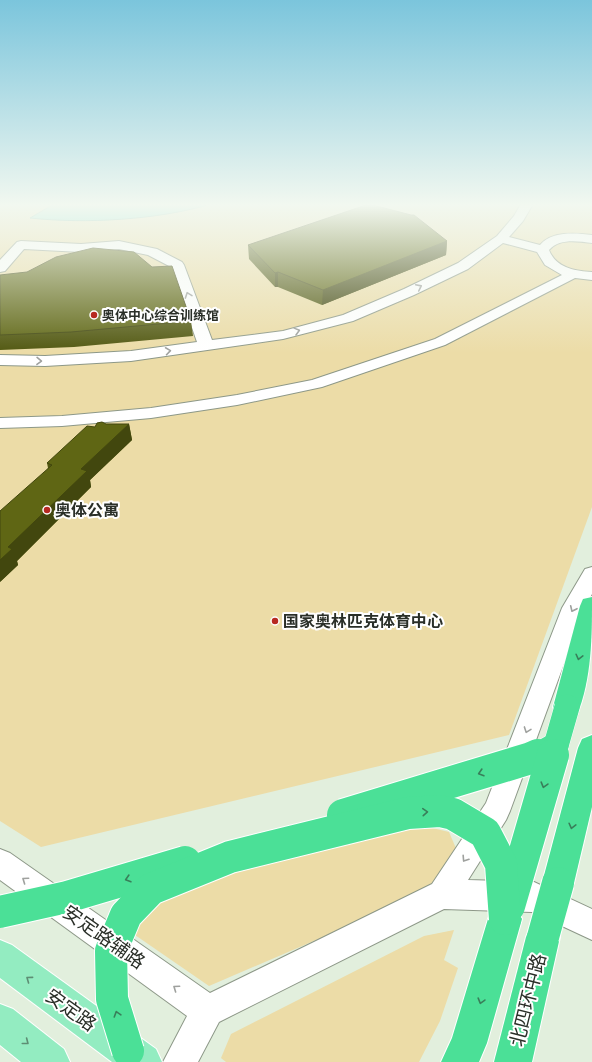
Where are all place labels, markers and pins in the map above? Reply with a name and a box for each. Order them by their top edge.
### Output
place label: 奥体中心综合训练馆 [102,306,219,325]
marker: 奥体中心综合训练馆 [89,310,99,320]
place label: 奥体公寓 [55,499,119,522]
marker: 奥体公寓 [42,505,52,515]
place label: 国家奥林匹克体育中心 [283,610,443,633]
marker: 国家奥林匹克体育中心 [270,616,280,626]

